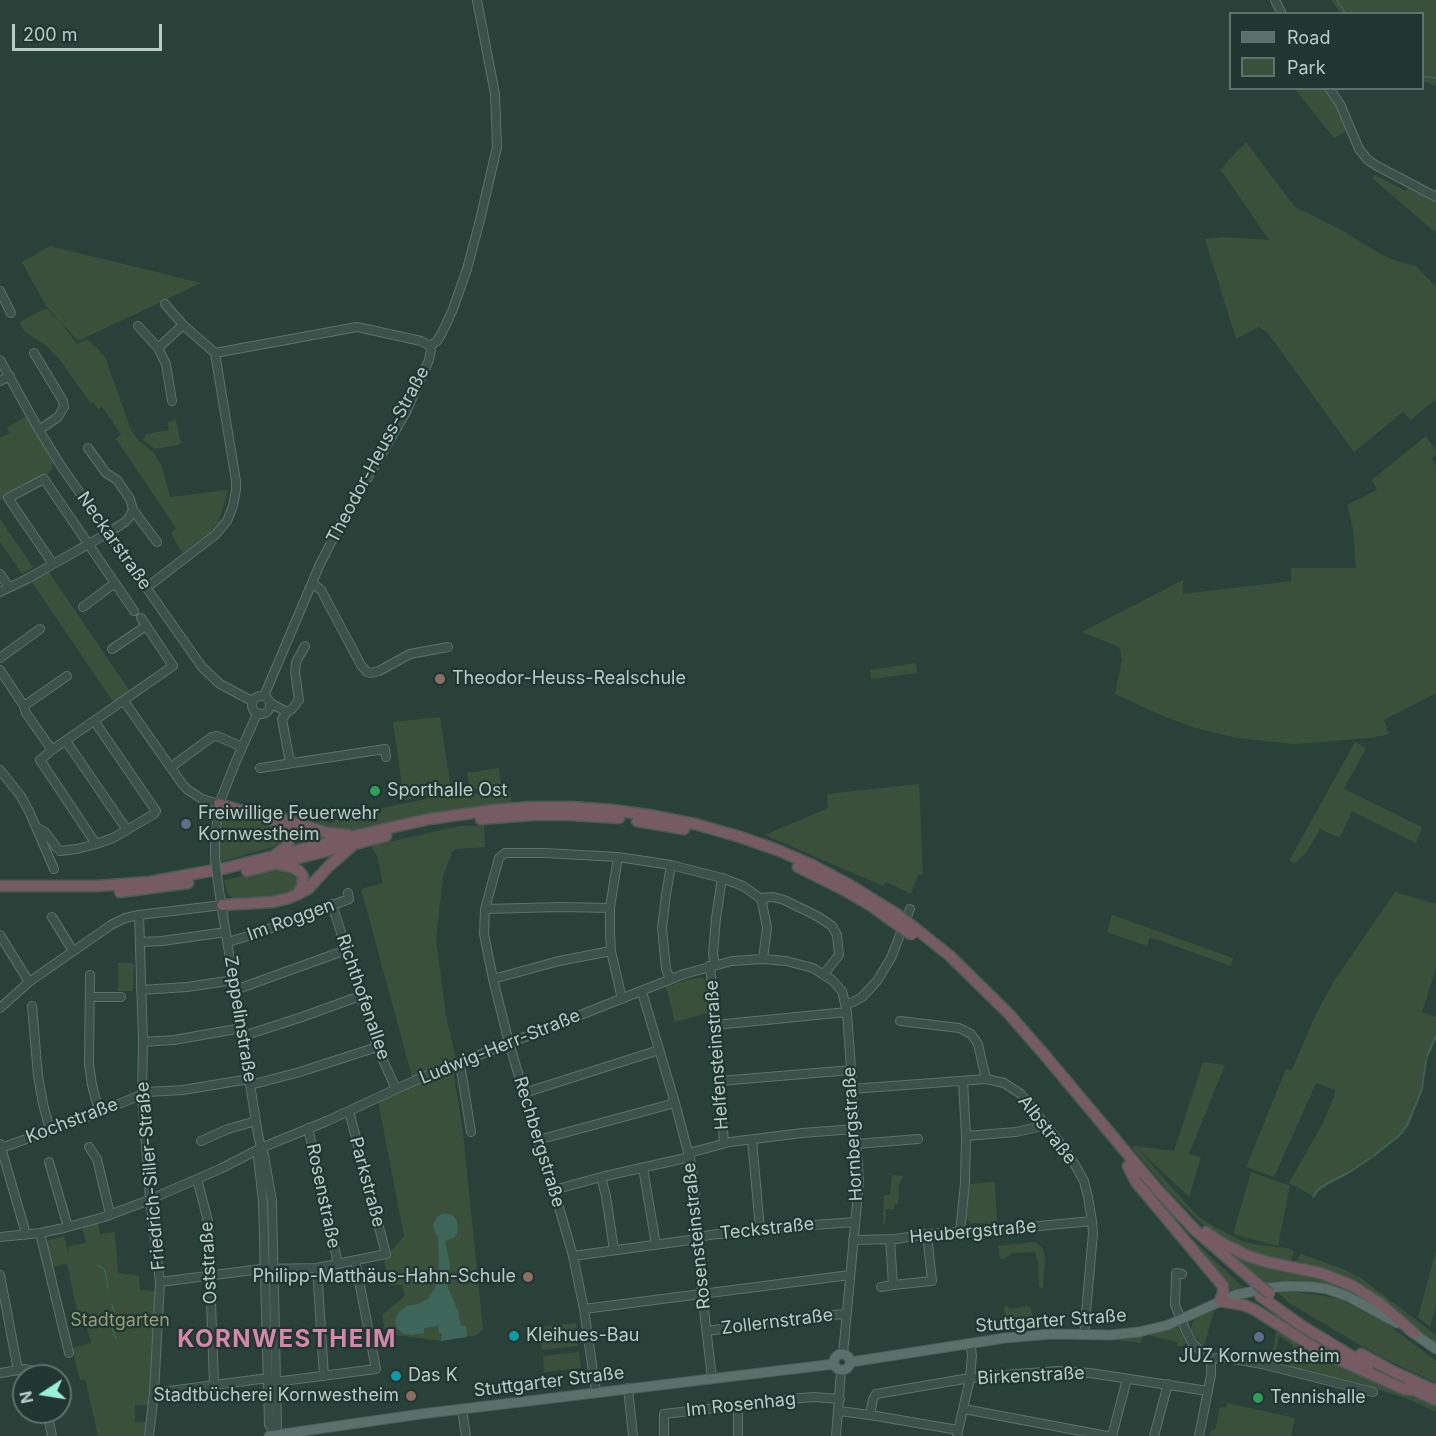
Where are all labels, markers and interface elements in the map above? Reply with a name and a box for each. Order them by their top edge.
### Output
scale bar [15,12,165,50]
legend [1229,12,1424,90]
text: 200 m [23,24,78,45]
text: Road [1287,27,1330,48]
text: Park [1287,57,1326,78]
street label: Theodor-Heuss-Straße [322,363,434,547]
street label: Neckarstraße [72,488,156,594]
place label: Theodor-Heuss-Realschule [452,668,686,690]
marker: Theodor-Heuss-Realschule [433,672,447,686]
place label: Sporthalle Ost [387,780,507,802]
marker: Sporthalle Ost [368,784,382,798]
place label: Freiwillige Feuerwehr Kornwestheim [198,803,379,846]
marker: Freiwillige Feuerwehr Kornwestheim [179,817,193,831]
street label: Im Roggen [245,894,337,946]
street label: Richthofenallee [331,931,395,1063]
street label: Zeppelinstraße [219,954,261,1084]
street label: Helfensteinstraße [701,979,733,1131]
street label: Ludwig-Herr-Straße [416,1005,584,1089]
street label: Hornbergstraße [839,1066,867,1202]
street label: Rechbergstraße [509,1074,569,1210]
street label: Friedrich-Siller-Straße [132,1081,170,1271]
street label: Albstraße [1013,1091,1081,1169]
street label: Kochstraße [23,1094,121,1148]
street label: Parkstraße [345,1135,389,1229]
street label: Rosenstraße [301,1142,345,1250]
street label: Rosensteinstraße [679,1162,715,1310]
street label: Teckstraße [719,1213,815,1245]
street label: Heubergstraße [909,1216,1037,1248]
street label: Oststraße [196,1221,222,1305]
place label: Philipp-Matthäus-Hahn-Schule [253,1266,516,1288]
marker: Philipp-Matthäus-Hahn-Schule [521,1270,535,1284]
street label: Zollernstraße [720,1304,834,1340]
street label: Stuttgarter Straße [975,1305,1127,1337]
park label: Stadtgarten [70,1310,170,1332]
place label: Kleihues-Bau [526,1325,639,1347]
district label: KORNWESTHEIM [177,1326,397,1354]
marker: Kleihues-Bau [507,1329,521,1343]
marker: JUZ Kornwestheim [1252,1330,1266,1344]
place label: JUZ Kornwestheim [1178,1346,1340,1368]
street label: Stuttgarter Straße [473,1362,625,1402]
street label: Birkenstraße [977,1362,1085,1390]
north arrow [12,1364,72,1424]
place label: Das K [408,1365,458,1387]
marker: Das K [389,1369,403,1383]
place label: Stadtbücherei Kornwestheim [153,1385,399,1407]
place label: Tennishalle [1270,1387,1366,1409]
street label: Im Rosenhag [685,1388,797,1422]
text: N [15,1389,37,1405]
marker: Stadtbücherei Kornwestheim [404,1389,418,1403]
marker: Tennishalle [1251,1391,1265,1405]

